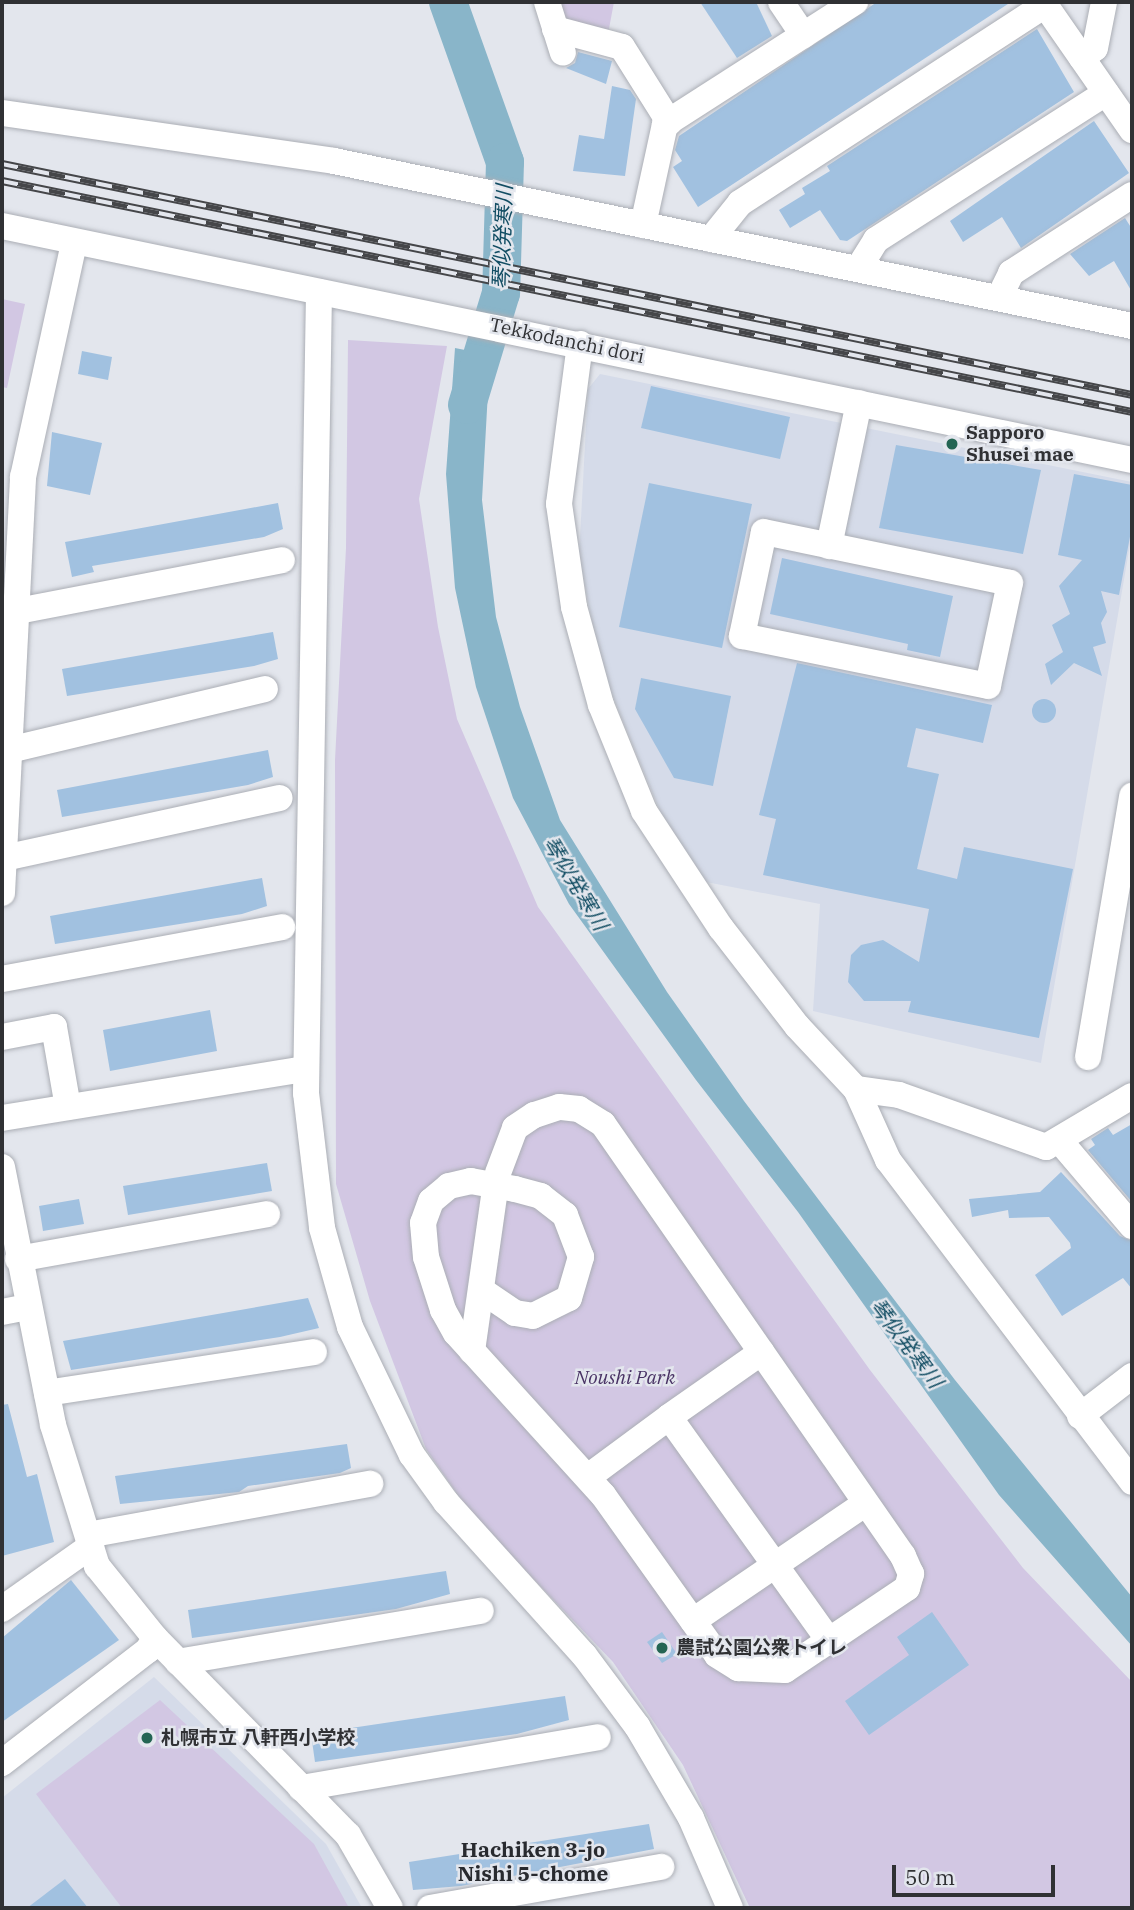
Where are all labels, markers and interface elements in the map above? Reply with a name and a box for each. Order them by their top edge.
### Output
water label: 琴似発寒川 [488,184,516,290]
street label: Tekkodanchi dori [488,313,646,369]
place label: Sapporo Shusei mae [966,422,1074,466]
marker: Sapporo Shusei mae [944,436,960,452]
water label: 琴似発寒川 [538,832,614,934]
water label: 琴似発寒川 [865,1293,949,1393]
park label: Noushi Park [575,1367,675,1389]
place label: 農試公園公衆トイレ [676,1637,847,1659]
marker: 農試公園公衆トイレ [654,1640,670,1656]
place label: 札幌市立 八軒西小学校 [161,1727,355,1749]
marker: 札幌市立 八軒西小学校 [139,1730,155,1746]
district label: Hachiken 3-jo Nishi 5-chome [458,1836,608,1886]
scale bar [896,1850,1059,1894]
text: 50 m [905,1863,955,1891]

